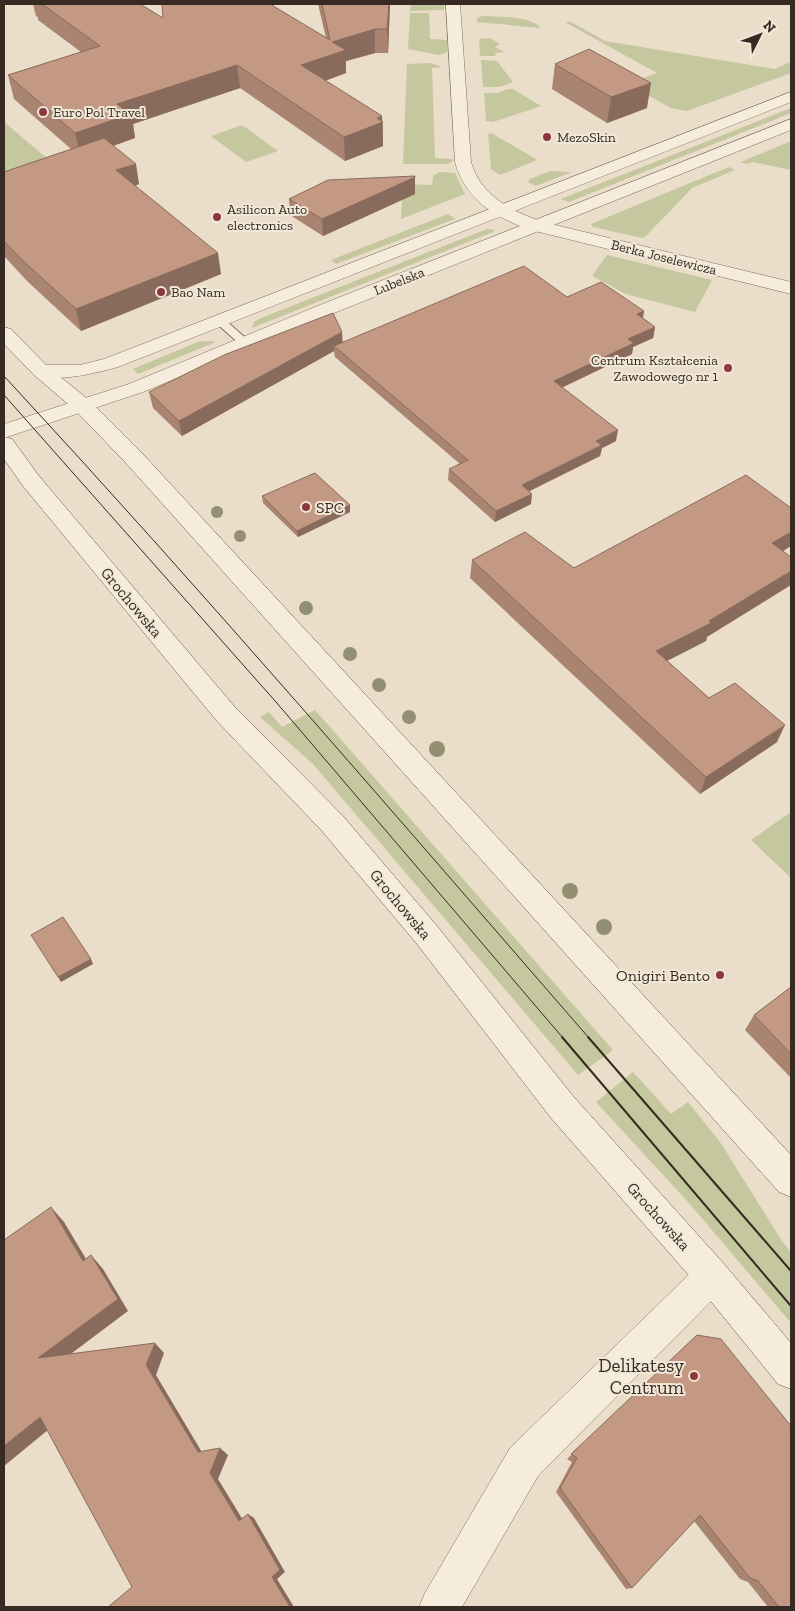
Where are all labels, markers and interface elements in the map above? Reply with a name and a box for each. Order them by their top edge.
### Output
north arrow [735,10,785,60]
text: N [759,17,779,37]
place label: Euro Pol Travel [53,104,145,121]
marker: Euro Pol Travel [37,106,49,118]
place label: MezoSkin [557,129,616,146]
marker: MezoSkin [541,131,553,143]
place label: Asilicon Auto electronics [227,201,307,234]
marker: Asilicon Auto electronics [211,211,223,223]
street label: Berka Joselewicza [609,236,719,279]
street label: Lubelska [371,264,427,299]
place label: Bao Nam [171,284,225,301]
marker: Bao Nam [155,286,167,298]
place label: Centrum Kształcenia Zawodowego nr 1 [591,352,719,385]
marker: Centrum Kształcenia Zawodowego nr 1 [722,362,734,374]
place label: SPC [316,498,344,517]
marker: SPC [300,501,312,513]
street label: Grochowska [97,563,167,641]
street label: Grochowska [366,865,436,943]
place label: Onigiri Bento [616,966,710,985]
marker: Onigiri Bento [714,969,726,981]
street label: Grochowska [623,1178,694,1255]
place label: Delikatesy Centrum [598,1354,685,1399]
marker: Delikatesy Centrum [688,1370,700,1382]

